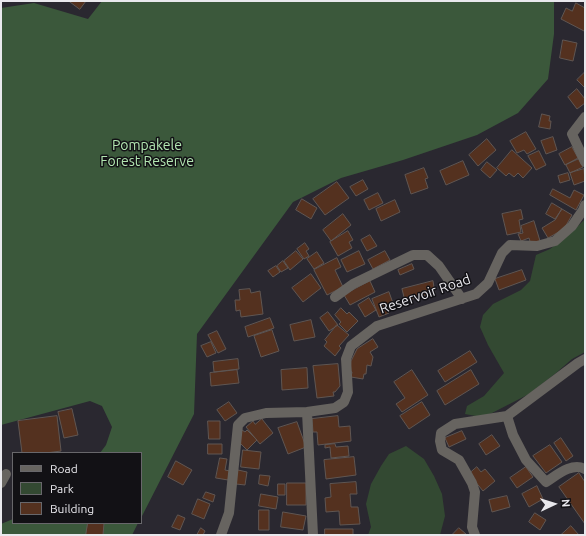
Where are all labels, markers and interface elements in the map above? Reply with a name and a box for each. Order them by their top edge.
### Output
park label: Pompakele Forest Reserve [100,137,194,170]
street label: Reservoir Road [377,271,473,317]
legend [12,452,142,524]
text: Road [50,462,78,475]
text: Park [50,482,74,495]
north arrow [534,484,574,524]
text: N [560,499,572,508]
text: Building [50,502,94,515]

